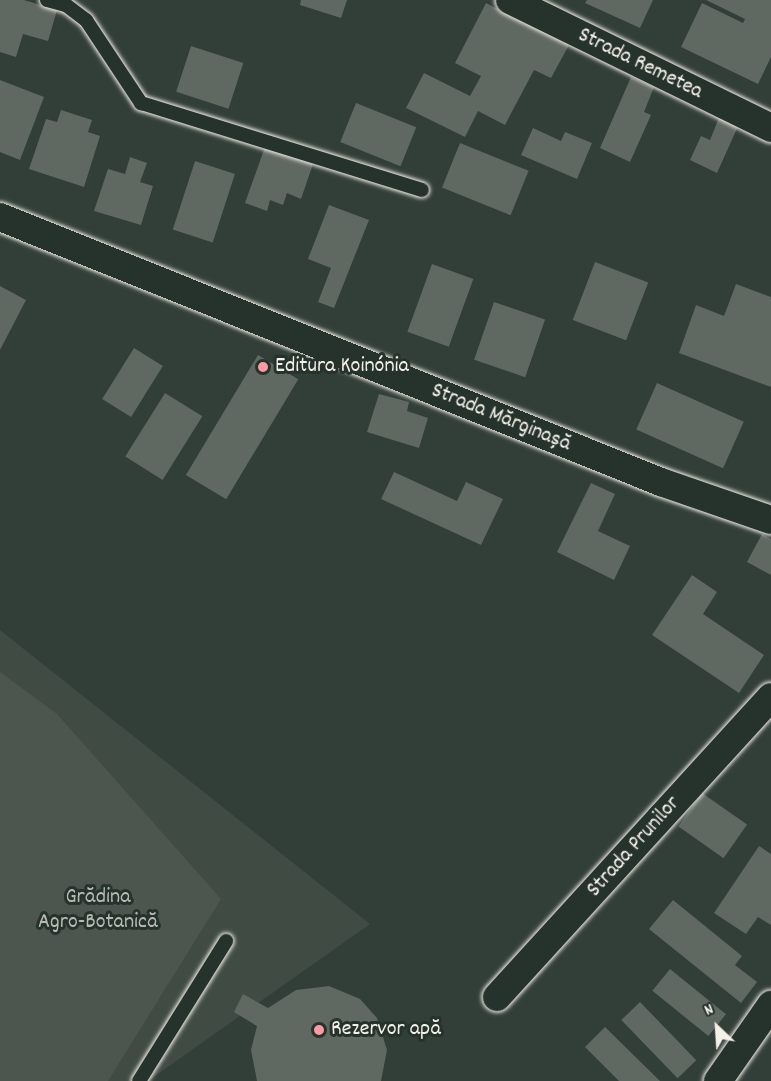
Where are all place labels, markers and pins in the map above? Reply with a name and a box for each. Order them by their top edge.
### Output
place label: Editura Koinónia [275,354,409,380]
marker: Editura Koinónia [256,360,270,374]
place label: Rezervor apă [331,1017,441,1043]
marker: Rezervor apă [312,1023,326,1037]

